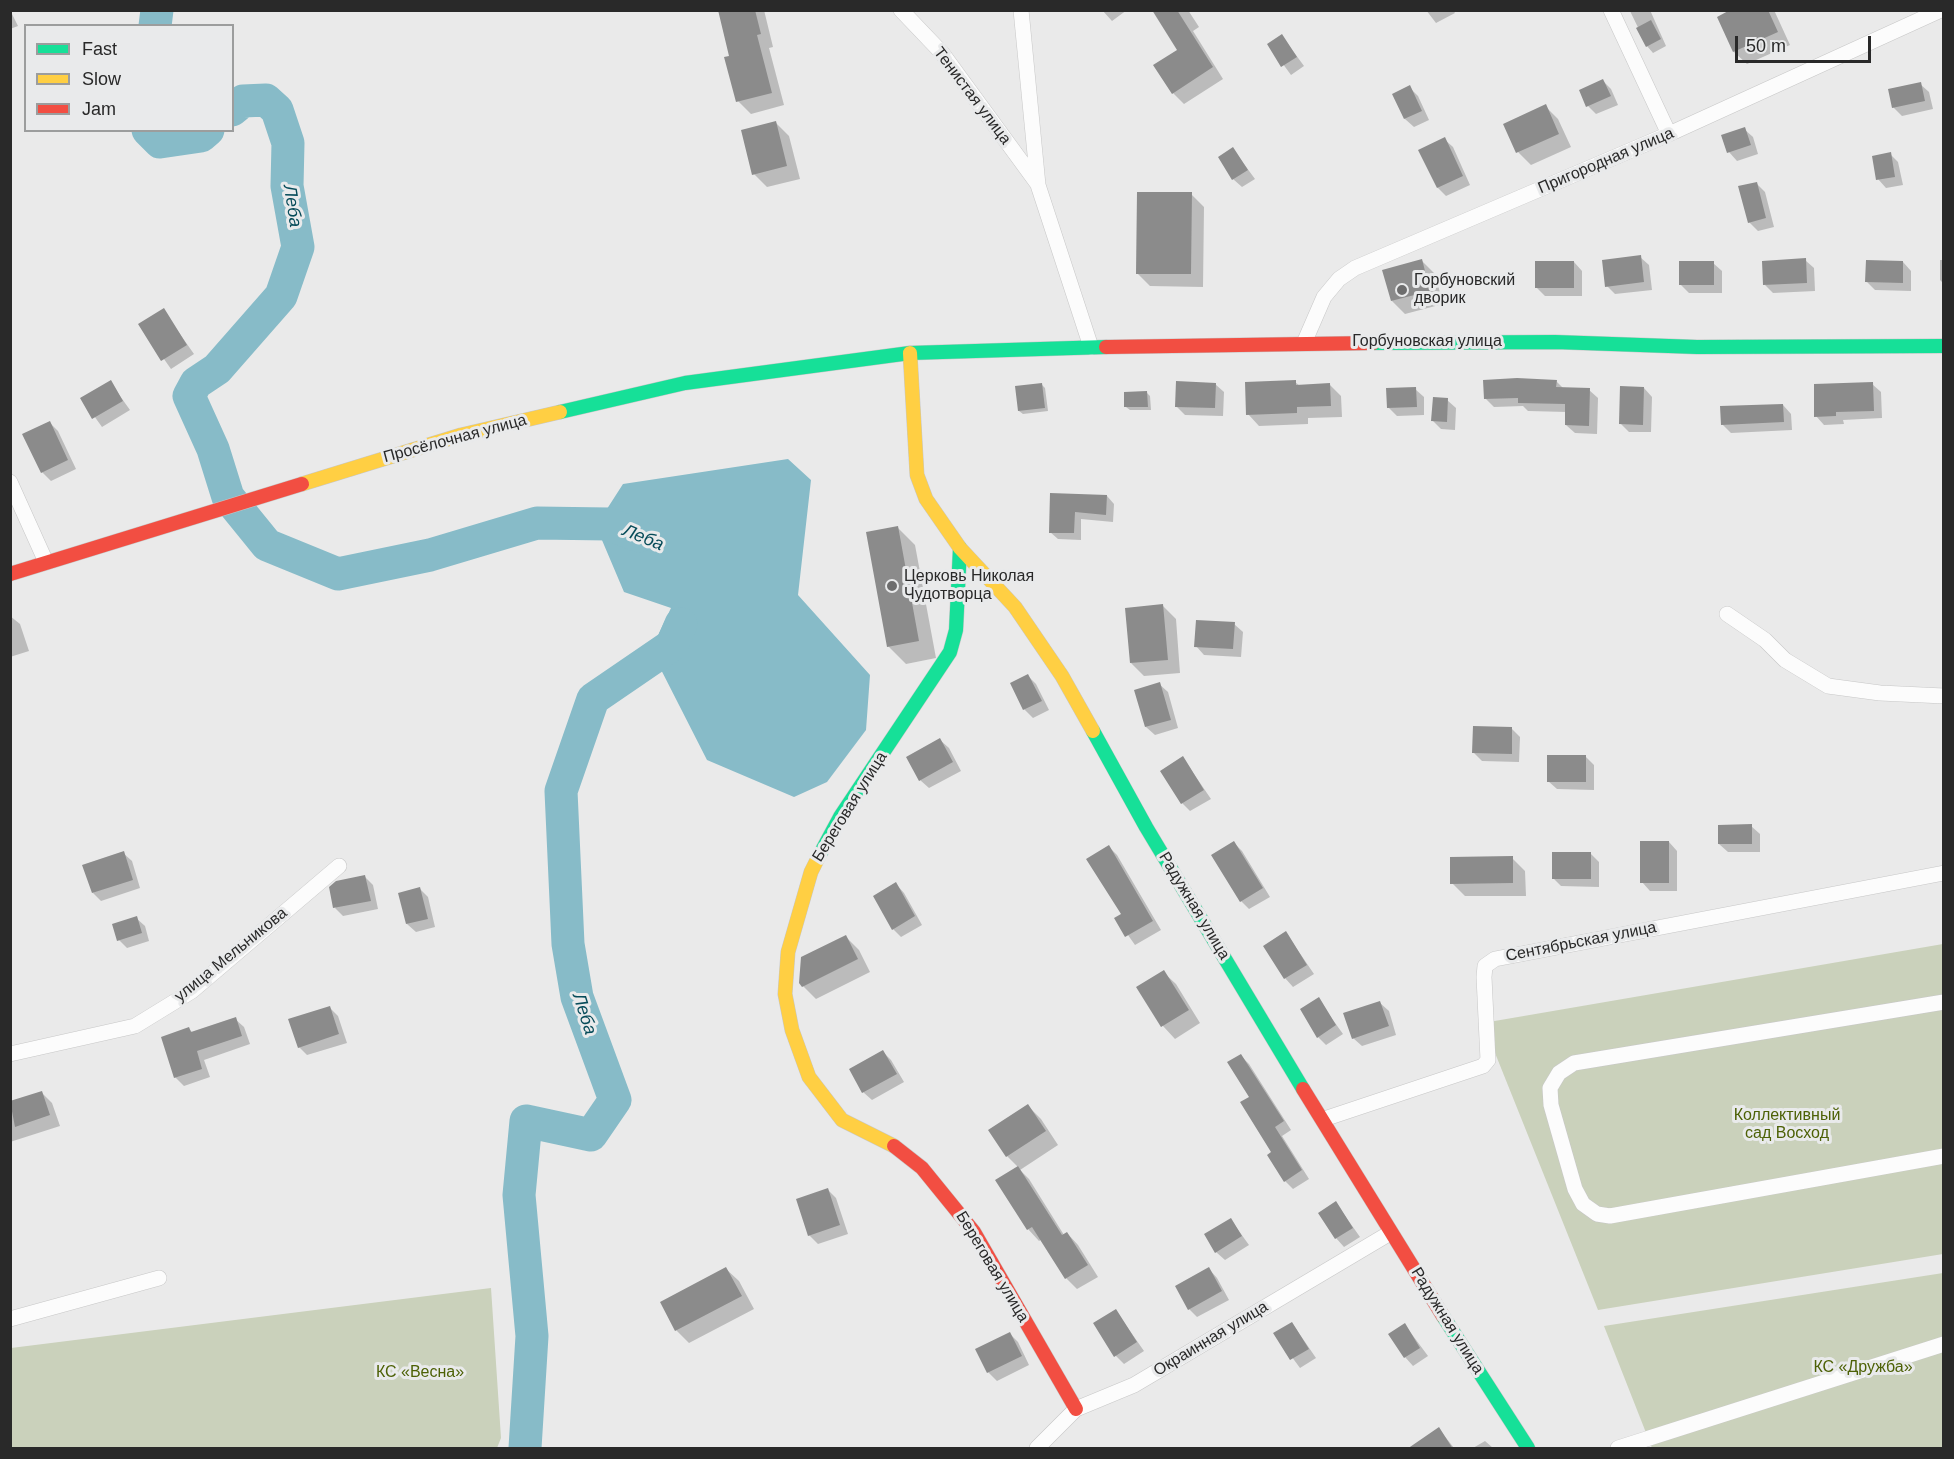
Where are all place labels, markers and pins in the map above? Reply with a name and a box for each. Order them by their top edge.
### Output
place label: Горбуновский дворик [1414,271,1515,309]
marker: Горбуновский дворик [1395,283,1409,297]
place label: Церковь Николая Чудотворца [904,567,1034,605]
marker: Церковь Николая Чудотворца [885,579,899,593]

